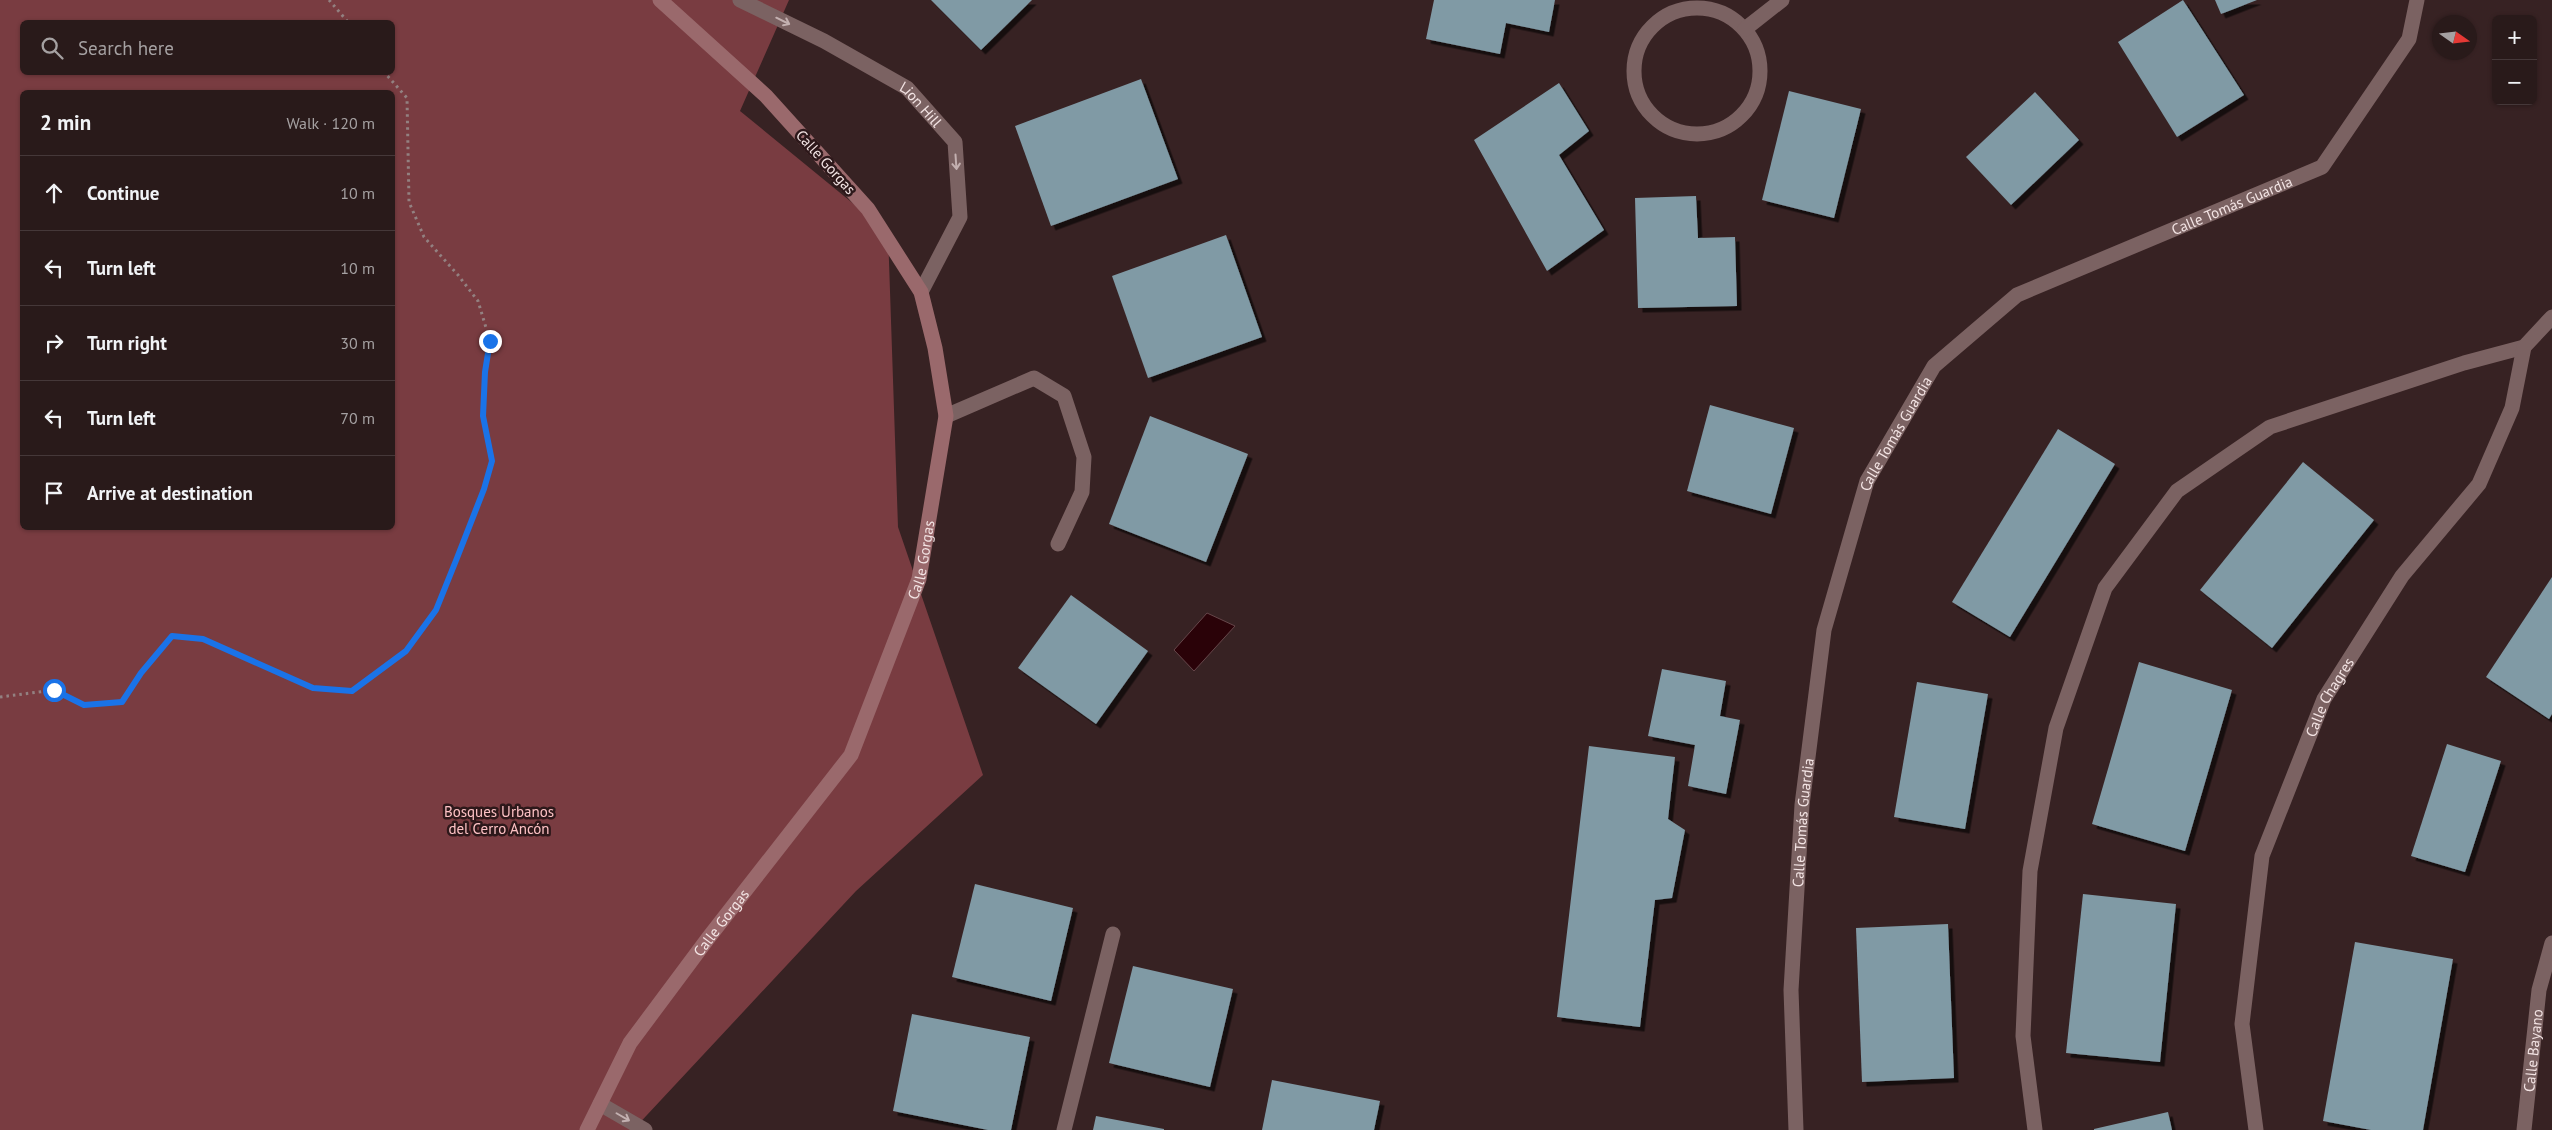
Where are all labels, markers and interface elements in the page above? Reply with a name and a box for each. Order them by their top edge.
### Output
north arrow [2432,15,2477,60]
map controls [2492,15,2537,105]
button: + [2492,15,2537,60]
one-way arrow [776,17,791,27]
search box [20,20,395,75]
icon: search [38,34,66,62]
text: Search here [78,36,174,60]
button: − [2492,60,2537,105]
street label: Lion Hill [897,77,947,131]
text: 2 min [40,109,91,136]
text: Walk · 120 m [286,113,375,133]
street label: Calle Gorgas [792,126,860,198]
one-way arrow [952,153,961,169]
street label: Calle Tomás Guardia [2168,171,2295,239]
icon: ahead [40,179,68,207]
text: Continue [87,181,159,205]
text: 10 m [340,183,375,203]
icon: left [40,254,68,282]
text: Turn left [87,256,156,280]
text: 10 m [340,258,375,278]
icon: right [40,329,68,357]
route end [479,330,502,353]
text: Turn right [87,331,167,355]
text: 30 m [340,333,375,353]
street label: Calle Tomás Guardia [1855,373,1936,493]
icon: left [40,404,68,432]
text: Turn left [87,406,156,430]
text: 70 m [340,408,375,428]
icon: arrive [40,479,68,507]
text: Arrive at destination [87,481,253,505]
street label: Calle Gorgas [903,519,938,602]
street label: Calle Chagres [2301,653,2358,739]
route start [43,679,66,702]
street label: Calle Tomás Guardia [1788,757,1817,888]
park label: Bosques Urbanos del Cerro Ancón [444,802,554,838]
street label: Calle Gorgas [689,885,753,960]
street label: Calle Bayano [2519,1008,2546,1093]
one-way arrow [615,1113,629,1123]

